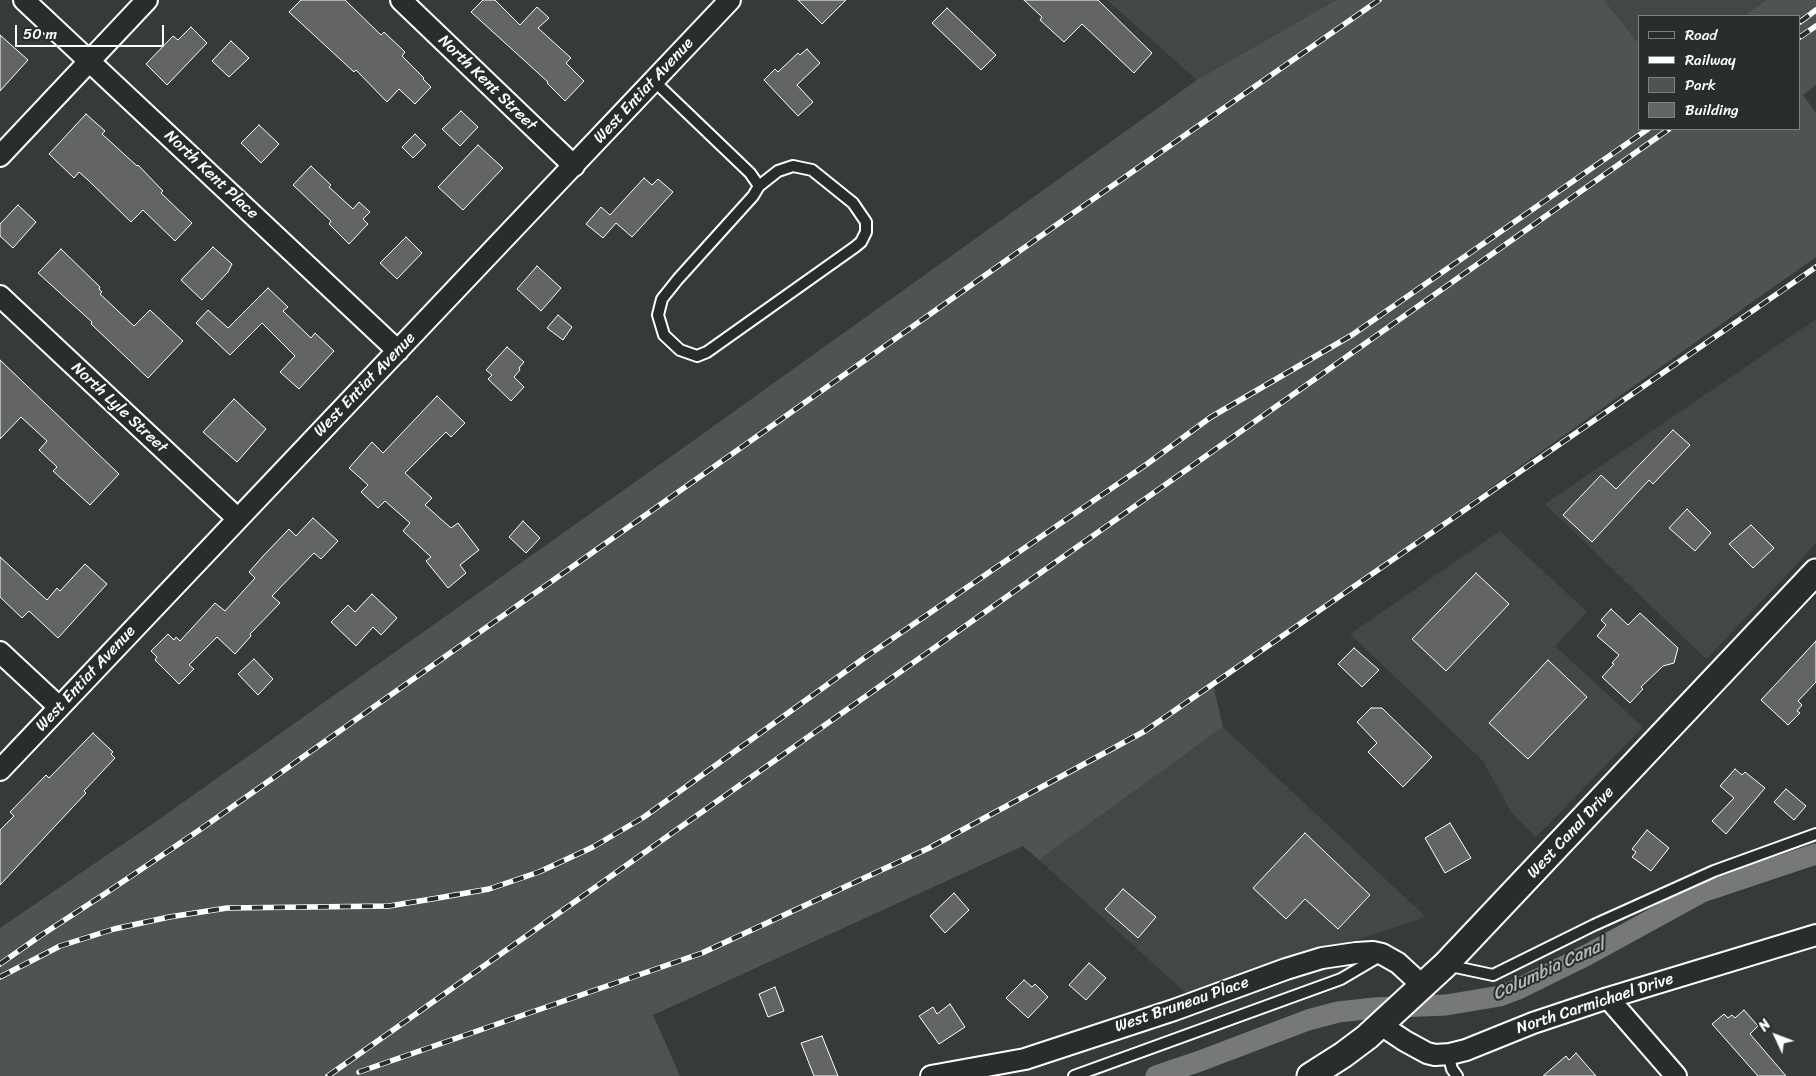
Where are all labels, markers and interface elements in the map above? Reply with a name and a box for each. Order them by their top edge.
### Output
scale bar [18,15,166,47]
legend [1638,15,1801,130]
text: 50 m [23,21,57,47]
text: Road [1685,22,1717,48]
street label: North Kent Street [434,31,540,135]
street label: West Entiat Avenue [590,34,698,148]
text: Railway [1685,47,1736,73]
text: Park [1685,72,1716,98]
text: Building [1685,97,1739,123]
street label: North Kent Place [160,127,262,223]
street label: West Entiat Avenue [310,329,420,441]
street label: North Lyle Street [67,359,171,457]
street label: West Entiat Avenue [32,622,140,736]
street label: West Canal Drive [1524,783,1618,883]
water label: Columbia Canal [1489,935,1609,1005]
street label: North Carmichael Drive [1514,970,1676,1038]
street label: West Bruneau Place [1112,973,1252,1037]
north arrow [1751,1011,1801,1061]
text: N [1752,1013,1777,1038]

